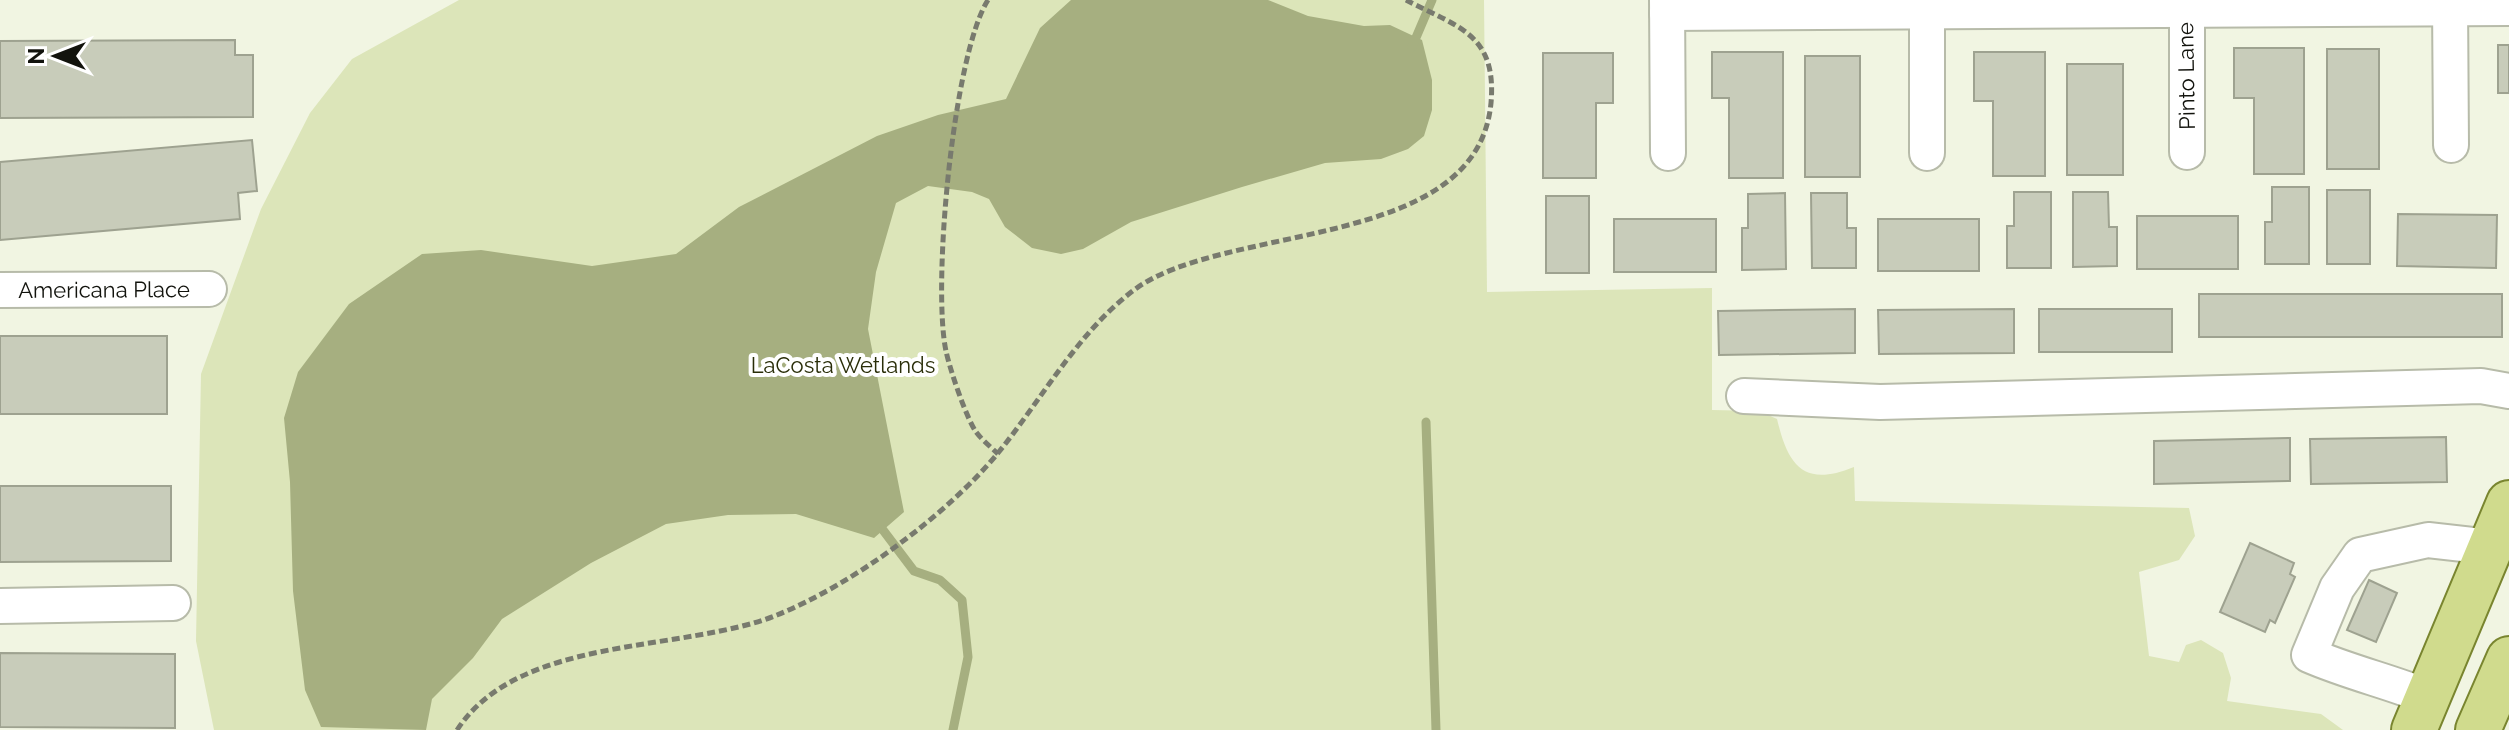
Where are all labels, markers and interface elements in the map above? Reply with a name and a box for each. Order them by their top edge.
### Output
north arrow [16,16,96,96]
street label: Pinto Lane [2172,22,2200,130]
text: N [23,48,49,64]
street label: Americana Place [18,276,190,303]
park label: LaCosta Wetlands [751,352,935,378]

